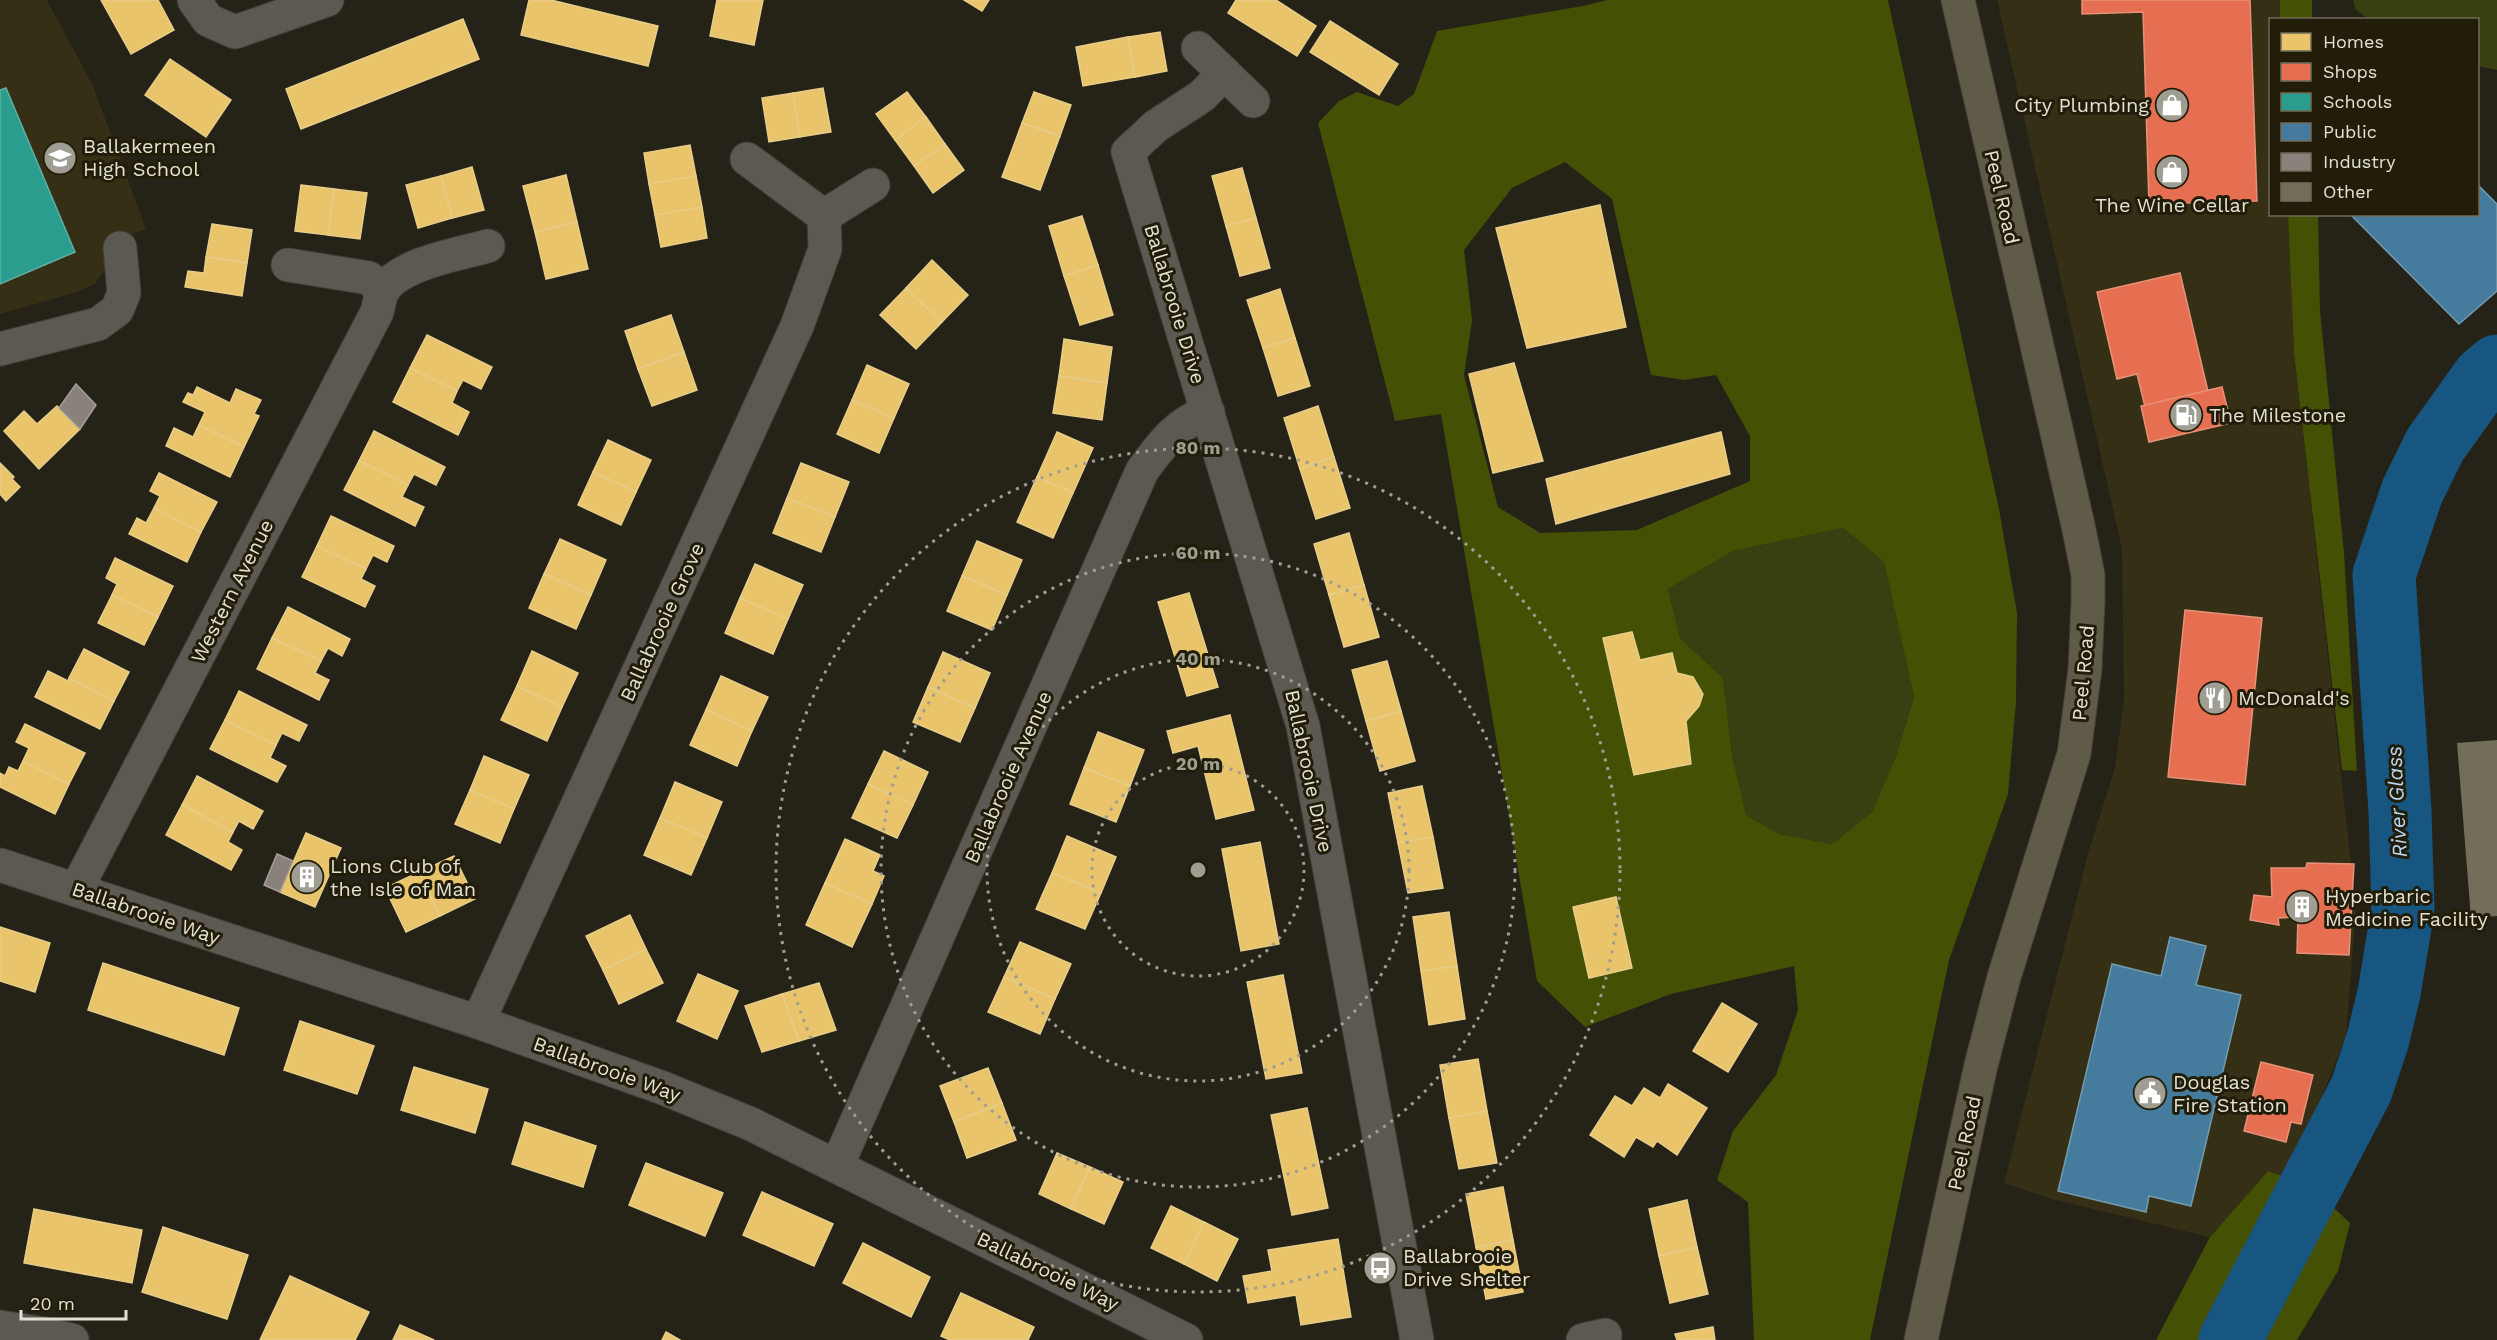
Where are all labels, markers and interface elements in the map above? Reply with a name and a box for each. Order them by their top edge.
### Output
legend [2269,18,2479,216]
text: Homes [2323,31,2384,52]
text: Shops [2323,61,2377,82]
shop icon: City Plumbing [2154,87,2190,123]
text: Schools [2323,91,2392,112]
place label: City Plumbing [2014,93,2149,117]
text: Public [2323,121,2377,142]
place label: Ballakermeen High School [83,134,216,181]
school or university icon: Ballakermeen High School [42,140,78,176]
street label: Peel Road [1979,147,2025,247]
text: Industry [2323,151,2396,172]
shop icon: The Wine Cellar [2154,154,2190,190]
text: Other [2323,181,2373,202]
place label: The Wine Cellar [2095,193,2249,217]
street label: Ballabrooie Drive [1139,221,1211,387]
fuel station icon: The Milestone [2168,397,2204,433]
place label: The Milestone [2209,403,2346,427]
text: 80 m [1176,437,1220,458]
street label: Western Avenue [185,515,279,667]
street label: Ballabrooie Grove [615,539,709,705]
text: 60 m [1176,542,1220,563]
street label: Peel Road [2067,624,2099,722]
text: 40 m [1175,648,1221,669]
restaurant icon: McDonald's [2197,680,2233,716]
place label: McDonald's [2238,686,2350,710]
street label: Ballabrooie Avenue [959,687,1057,867]
street label: Ballabrooie Drive [1280,687,1338,855]
water label: River Glass [2381,745,2412,858]
text: 20 m [1176,753,1220,774]
place label: Lions Club of the Isle of Man [330,854,476,901]
building icon: Lions Club of the Isle of Man [289,859,325,895]
centre of rings [1188,860,1208,880]
street label: Ballabrooie Way [69,876,224,950]
place label: Hyperbaric Medicine Facility [2325,884,2488,931]
building icon: Hyperbaric Medicine Facility [2284,889,2320,925]
street label: Ballabrooie Way [530,1031,685,1107]
place label: Douglas Fire Station [2173,1070,2287,1117]
public building icon: Douglas Fire Station [2132,1075,2168,1111]
street label: Peel Road [1942,1093,1986,1193]
street label: Ballabrooie Way [973,1226,1124,1316]
place label: Ballabrooie Drive Shelter [1403,1244,1530,1291]
bus stop icon: Ballabrooie Drive Shelter [1362,1250,1398,1286]
scale bar [21,1283,126,1321]
text: 20 m [30,1293,75,1314]

